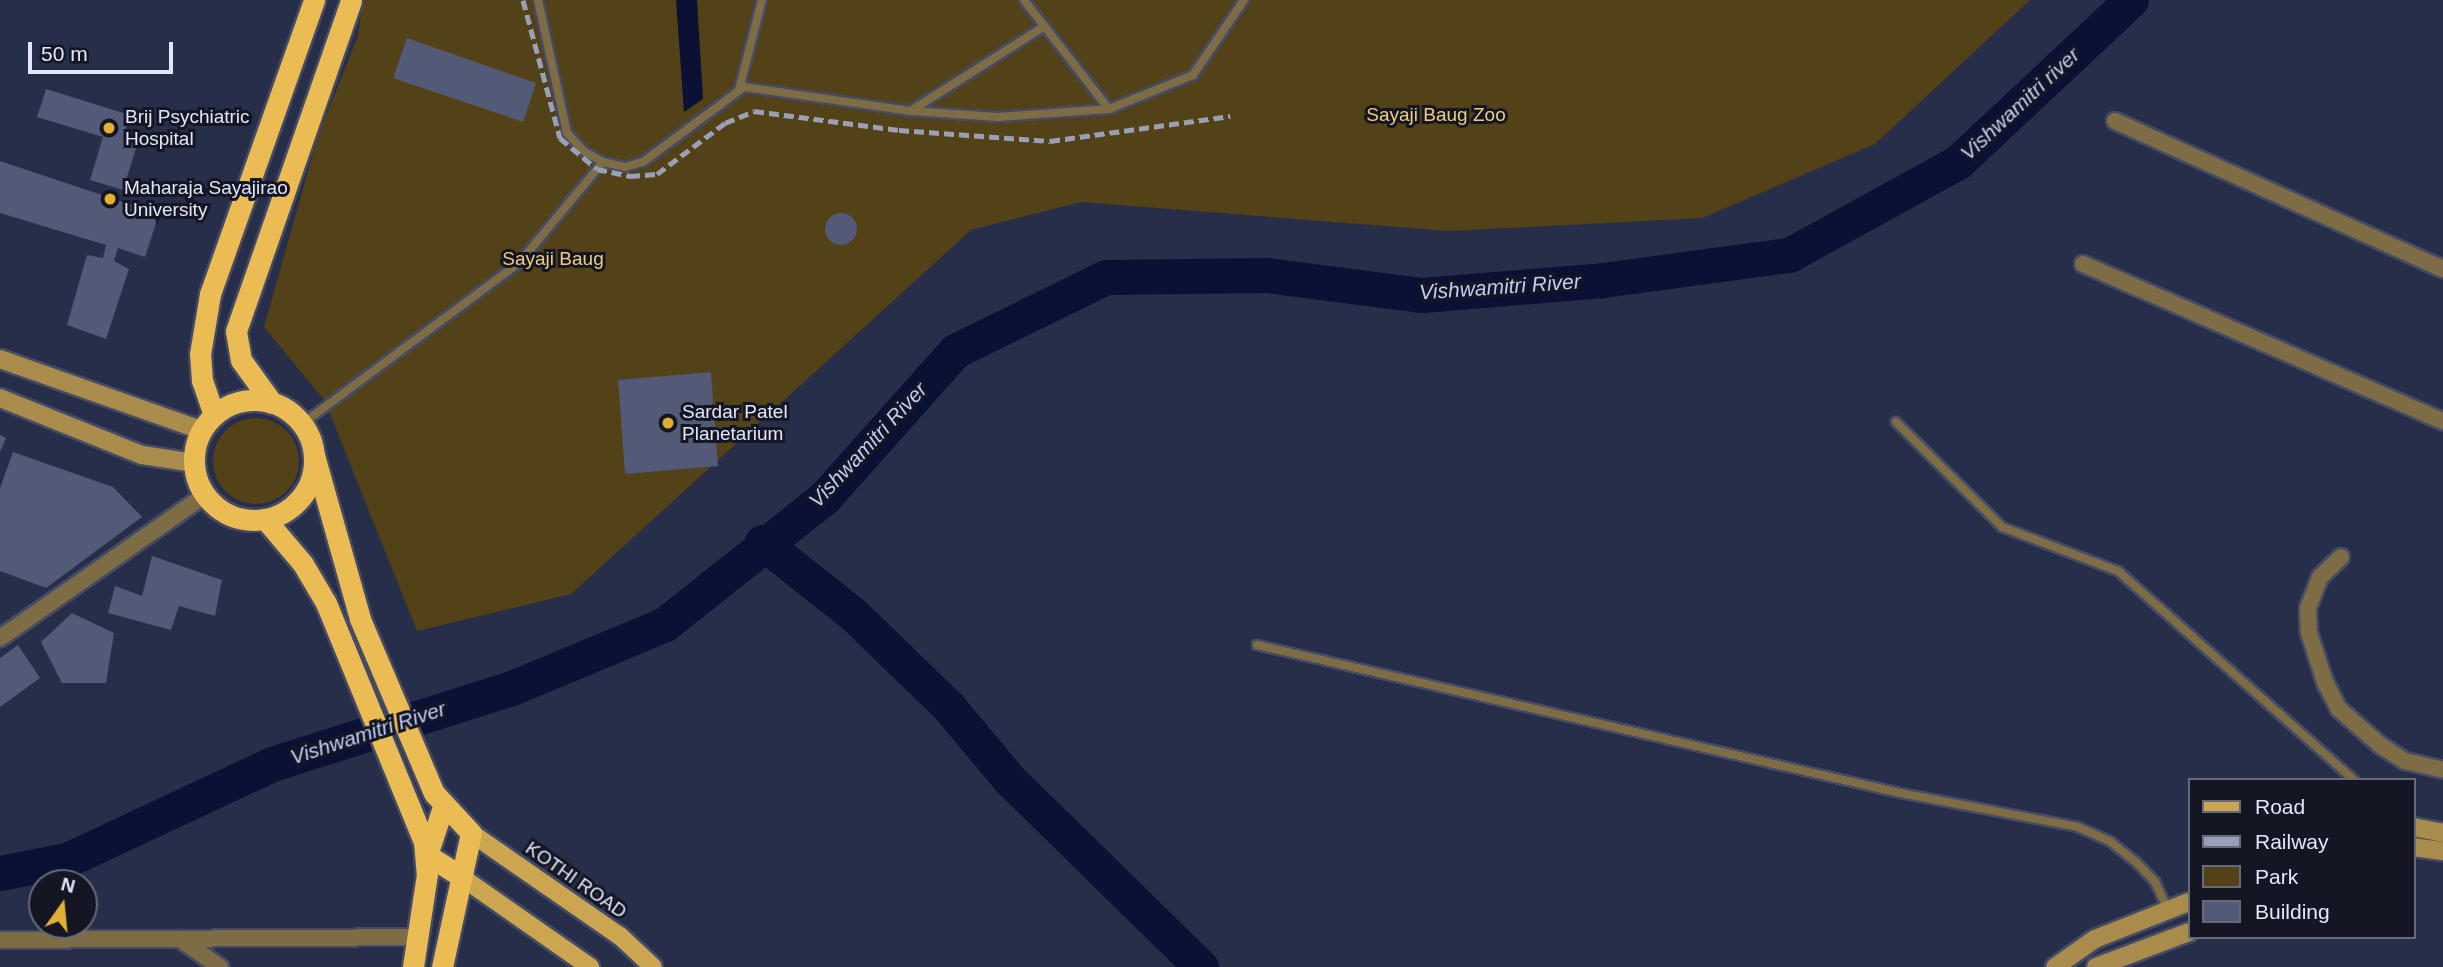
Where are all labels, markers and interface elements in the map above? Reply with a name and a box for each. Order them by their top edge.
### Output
scale bar [32,28,177,72]
text: 50 m [41,42,88,65]
water label: Vishwamitri river [1955,42,2085,166]
park label: Sayaji Baug Zoo [1366,104,1506,126]
place label: Brij Psychiatric Hospital [125,106,250,150]
marker: Brij Psychiatric Hospital [99,118,119,138]
place label: Maharaja Sayajirao University [124,177,288,221]
marker: Maharaja Sayajirao University [102,191,118,207]
park label: Sayaji Baug [502,248,604,270]
water label: Vishwamitri River [1418,269,1582,305]
water label: Vishwamitri River [804,377,932,513]
place label: Sardar Patel Planetarium [682,401,788,445]
marker: Sardar Patel Planetarium [660,415,676,431]
water label: Vishwamitri River [287,696,449,770]
legend [2188,778,2415,939]
text: Road [2255,795,2305,818]
text: Railway [2255,830,2329,853]
street label: KOTHI ROAD [521,837,631,923]
text: Park [2255,865,2298,888]
north arrow [28,869,98,939]
text: N [59,873,77,897]
text: Building [2255,900,2330,923]

